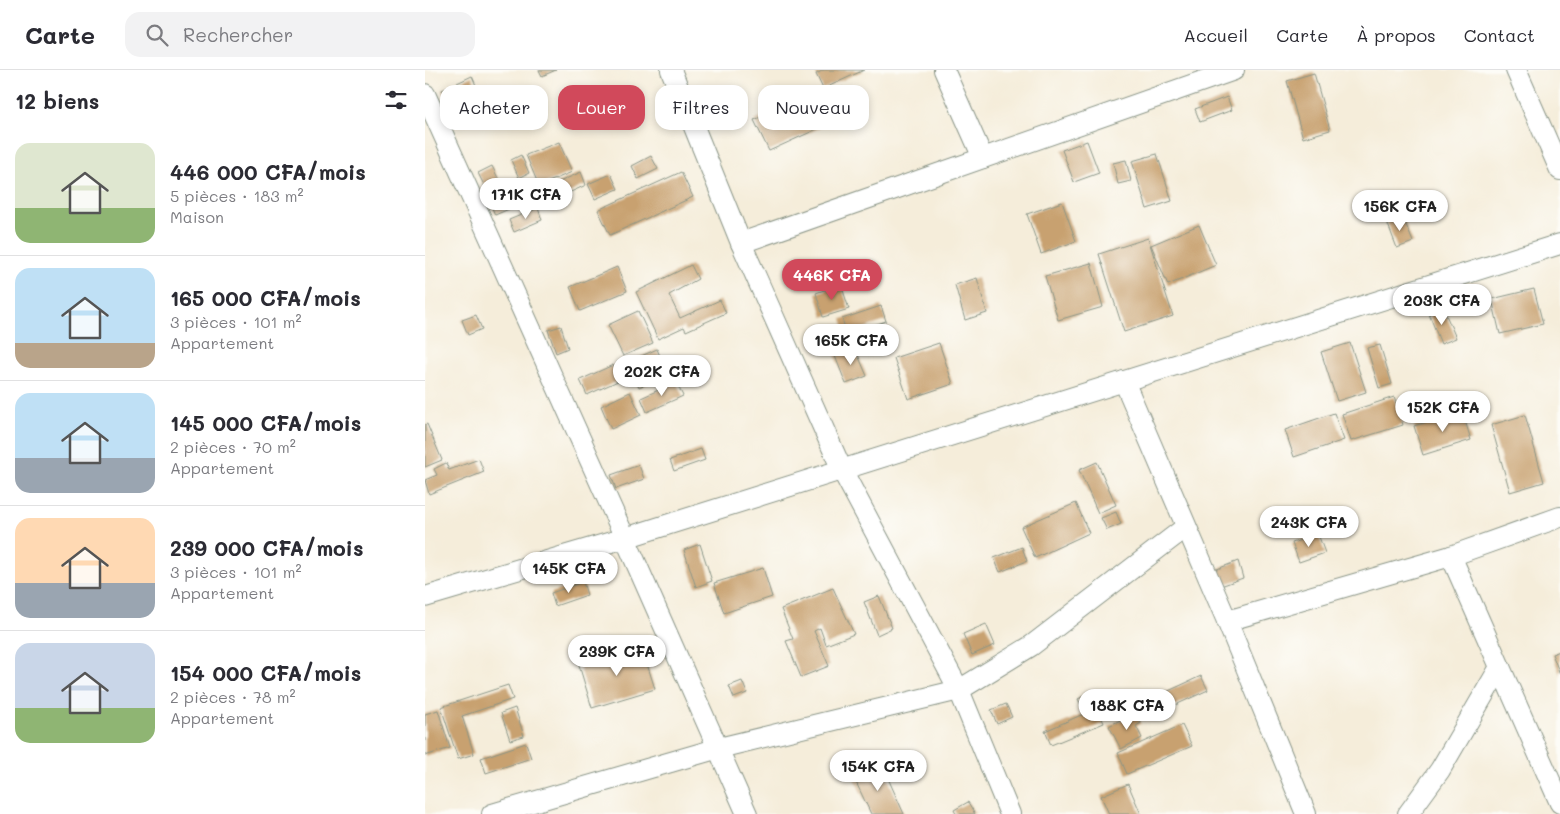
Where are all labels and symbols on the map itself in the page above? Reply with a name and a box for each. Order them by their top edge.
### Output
pin: 171K CFA [474,178,578,220]
pin: 156K CFA [1348,190,1452,232]
pin: 446K CFA [780,258,884,301]
pin: 203K CFA [1390,284,1494,326]
pin: 165K CFA [799,324,903,366]
pin: 202K CFA [610,354,714,397]
pin: 152K CFA [1391,390,1495,433]
pin: 243K CFA [1257,506,1361,548]
pin: 145K CFA [517,552,621,594]
pin: 239K CFA [565,634,669,677]
pin: 188K CFA [1075,688,1179,731]
pin: 154K CFA [826,750,930,792]

